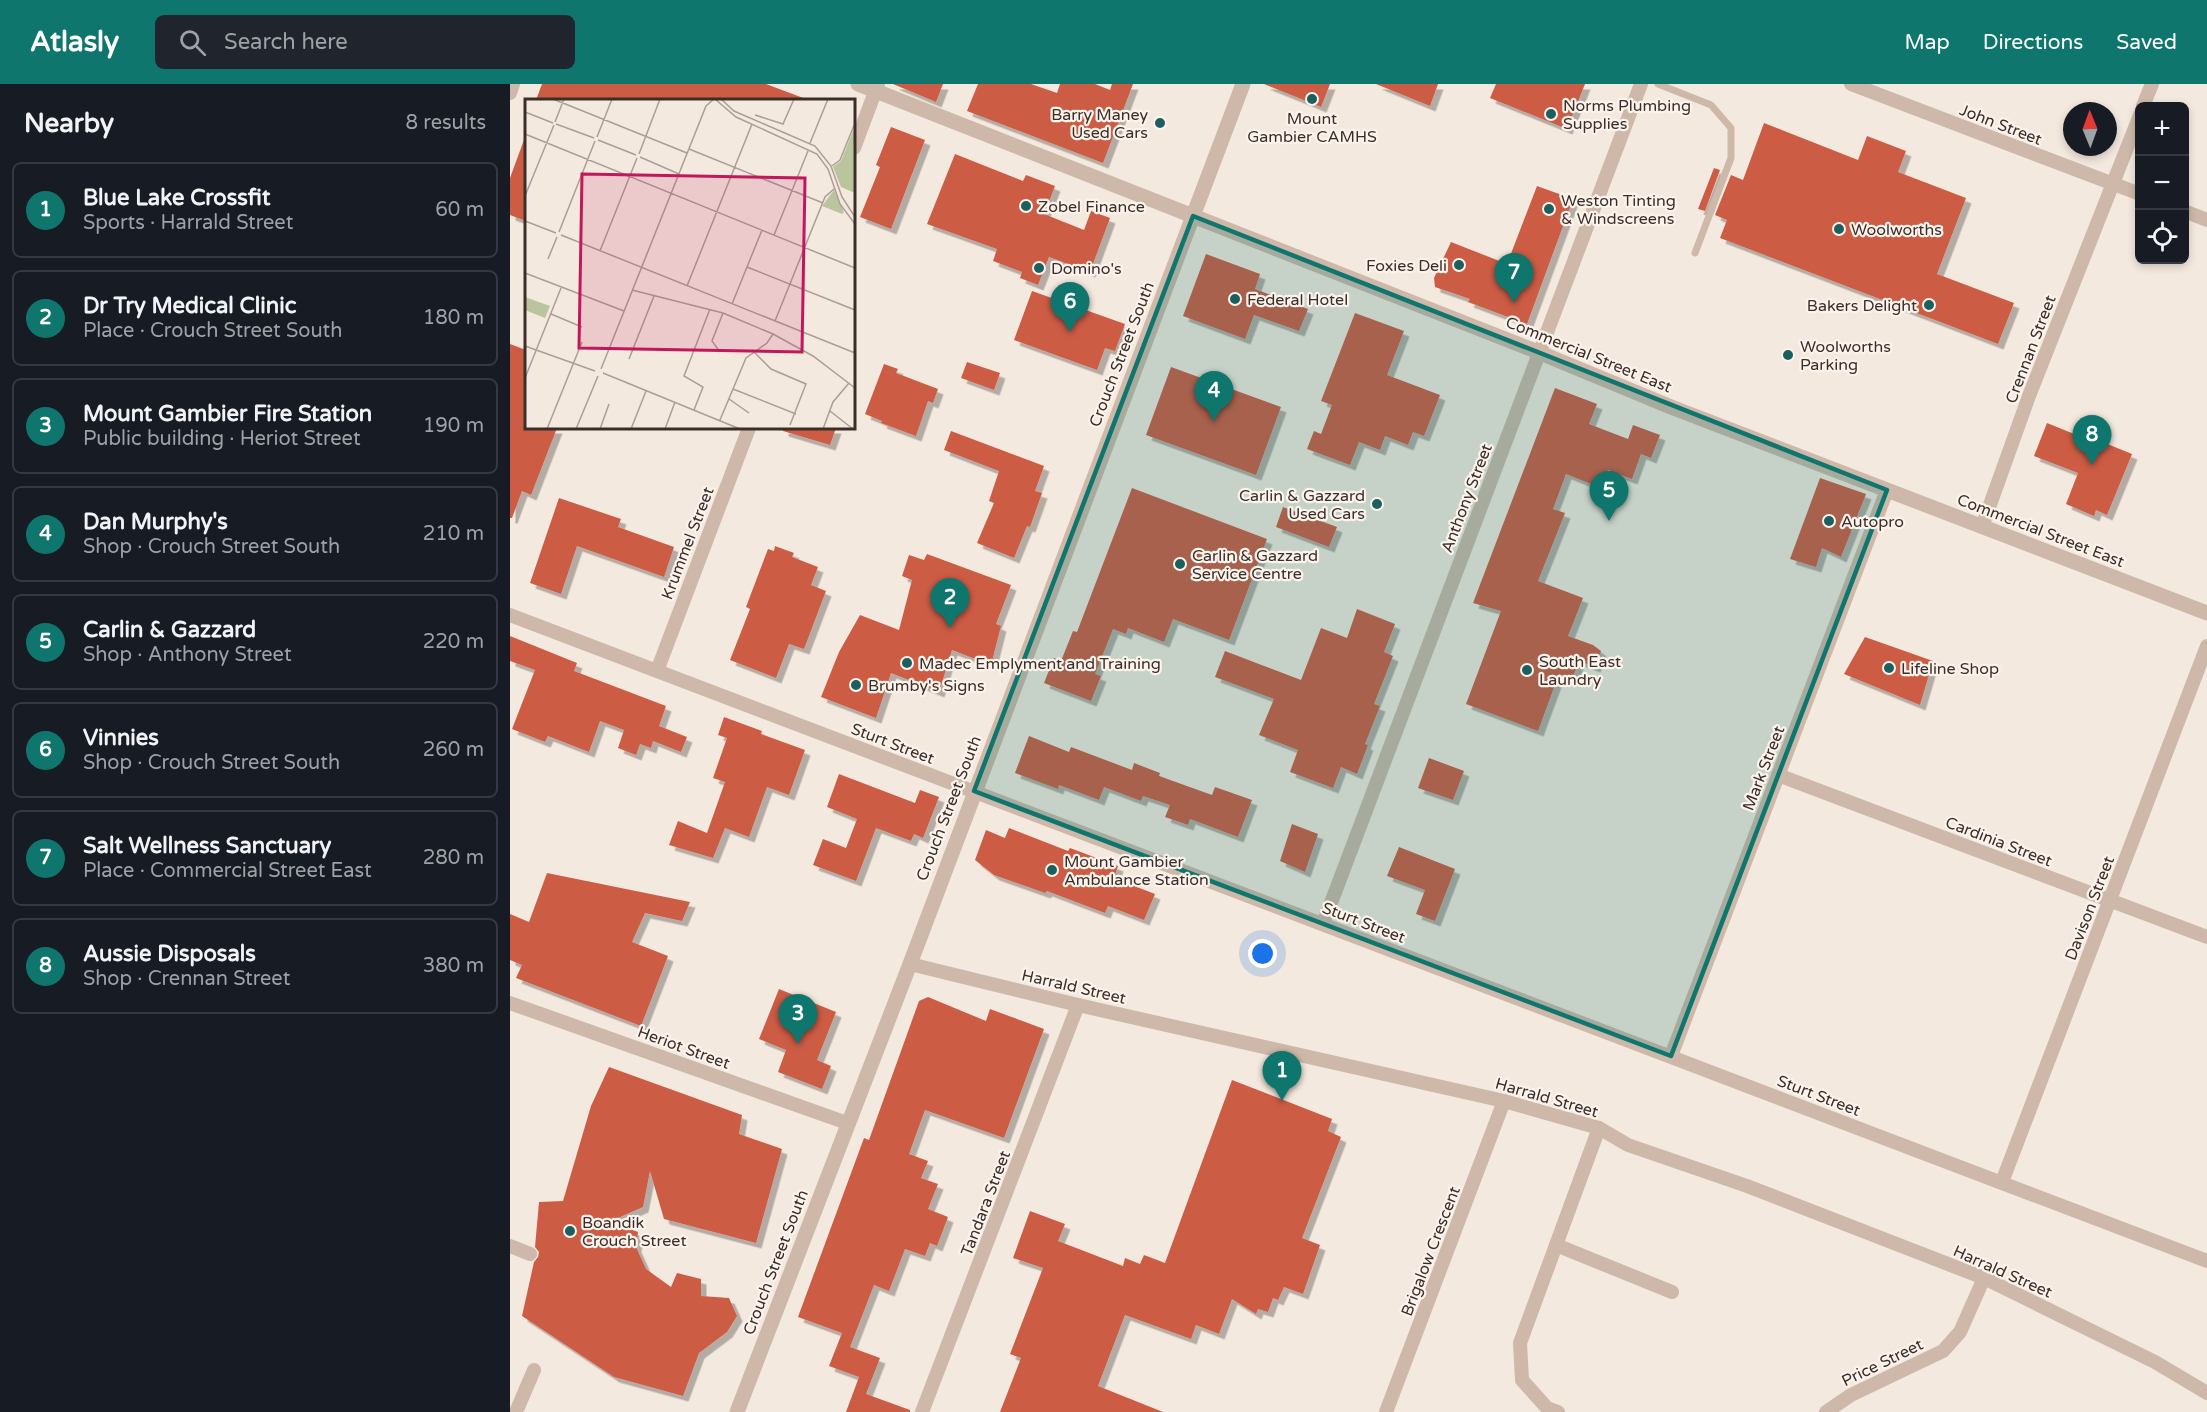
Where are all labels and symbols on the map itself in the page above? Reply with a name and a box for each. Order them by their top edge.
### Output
marker: Mount Gambier CAMHS [1305,92,1319,106]
place label: Norms Plumbing Supplies [1563,96,1691,134]
inset map [525,99,855,429]
street label: John Street [1957,100,2045,150]
north arrow [2063,102,2117,156]
place label: Barry Maney Used Cars [1051,105,1148,143]
marker: Norms Plumbing Supplies [1544,107,1558,121]
place label: Mount Gambier CAMHS [1247,109,1377,147]
marker: Barry Maney Used Cars [1153,116,1167,130]
place label: Weston Tinting & Windscreens [1561,191,1676,229]
place label: Zobel Finance [1038,197,1145,217]
marker: Zobel Finance [1019,199,1033,213]
marker: Weston Tinting & Windscreens [1542,202,1556,216]
place label: Woolworths [1851,220,1942,240]
marker: Woolworths [1832,222,1846,236]
pin: 7 [1494,254,1534,303]
place label: Foxies Deli [1366,256,1447,276]
marker: Foxies Deli [1452,258,1466,272]
place label: Domino's [1051,259,1122,279]
marker: Domino's [1032,261,1046,275]
street label: Crouch Street South [1085,279,1159,430]
pin: 6 [1050,282,1090,332]
place label: Federal Hotel [1247,290,1348,310]
marker: Federal Hotel [1228,292,1242,306]
street label: Crennan Street [2001,293,2061,406]
place label: Bakers Delight [1807,296,1917,316]
marker: Bakers Delight [1922,298,1936,312]
street label: Commercial Street East [1503,312,1675,397]
place label: Woolworths Parking [1800,337,1891,375]
marker: Woolworths Parking [1781,348,1795,362]
pin: 4 [1194,372,1234,421]
pin: 8 [2072,416,2112,465]
street label: Anthony Street [1437,441,1497,556]
pin: 5 [1590,472,1628,521]
street label: Krummel Street [657,484,719,602]
place label: Carlin & Gazzard Used Cars [1239,486,1365,524]
street label: Commercial Street East [1954,490,2127,572]
marker: Carlin & Gazzard Used Cars [1370,497,1384,511]
place label: Autopro [1841,512,1904,532]
marker: Autopro [1822,514,1836,528]
place label: Carlin & Gazzard Service Centre [1192,546,1318,584]
marker: Carlin & Gazzard Service Centre [1173,557,1187,571]
pin: 2 [930,578,970,628]
place label: South East Laundry [1539,652,1621,690]
place label: Madec Emplyment and Training [919,654,1161,674]
marker: Madec Emplyment and Training [900,656,914,670]
place label: Lifeline Shop [1901,659,1999,679]
marker: Lifeline Shop [1882,661,1896,675]
marker: South East Laundry [1520,663,1534,677]
place label: Brumby's Signs [868,676,985,696]
marker: Brumby's Signs [849,678,863,692]
street label: Sturt Street [848,719,937,769]
street label: Mark Street [1739,723,1789,814]
street label: Crouch Street South [912,733,986,884]
street label: Cardinia Street [1942,812,2055,871]
place label: Mount Gambier Ambulance Station [1064,852,1209,890]
street label: Davison Street [2061,853,2119,963]
marker: Mount Gambier Ambulance Station [1045,863,1059,877]
street label: Sturt Street [1319,898,1408,948]
your location [1248,939,1277,968]
street label: Harrald Street [1020,965,1128,1009]
pin: 3 [778,994,818,1044]
street label: Heriot Street [635,1022,733,1074]
pin: 1 [1262,1052,1302,1101]
street label: Sturt Street [1774,1071,1863,1121]
street label: Harrald Street [1493,1074,1601,1122]
street label: Tandara Street [957,1148,1015,1259]
street label: Brigalow Crescent [1397,1184,1465,1319]
street label: Crouch Street South [739,1187,813,1338]
place label: Boandik Crouch Street [582,1213,687,1251]
marker: Boandik Crouch Street [563,1224,577,1238]
street label: Harrald Street [1950,1241,2055,1303]
street label: Price Street [1838,1335,1926,1391]

